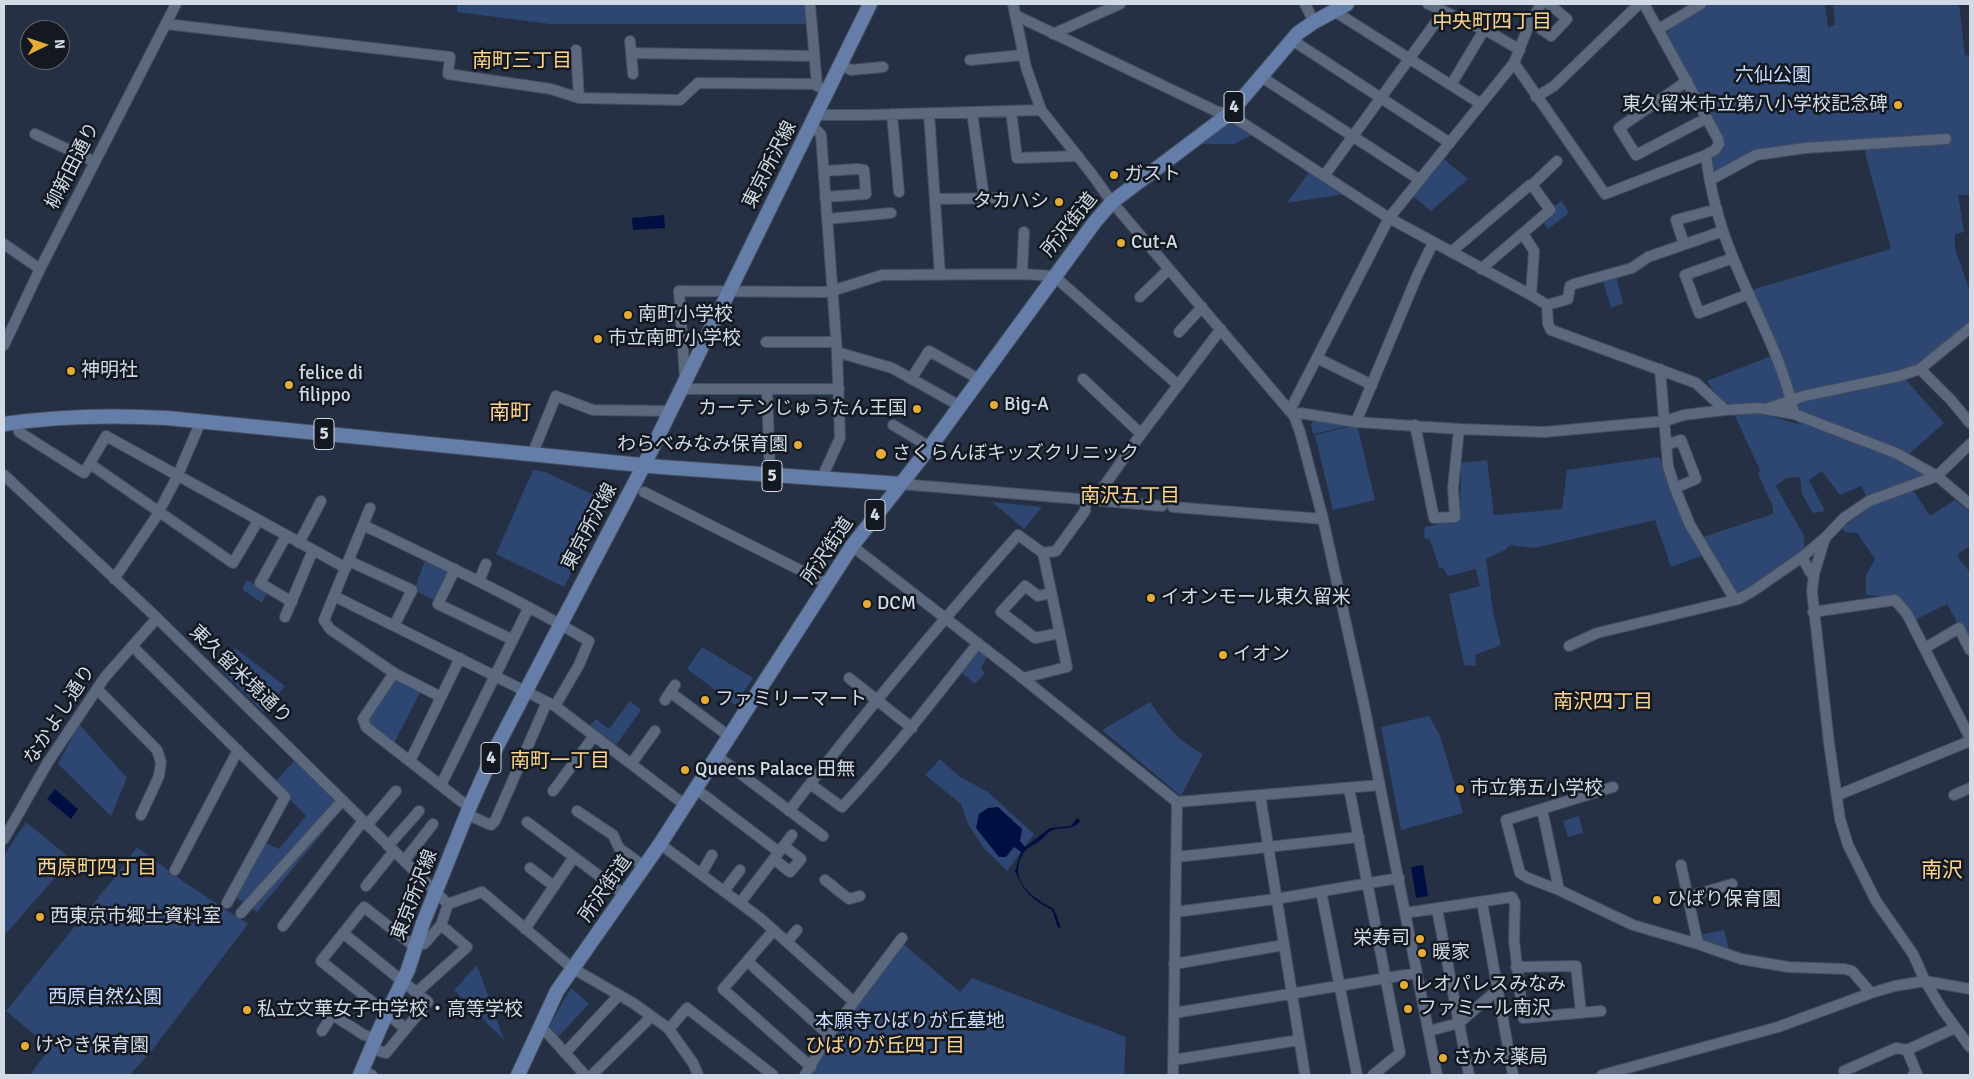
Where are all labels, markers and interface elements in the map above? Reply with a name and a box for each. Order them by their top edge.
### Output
district label: 中央町四丁目 [1432,11,1552,35]
north arrow [20,20,70,70]
text: N [51,39,68,49]
district label: 南町三丁目 [472,50,572,74]
park label: 六仙公園 [1735,65,1811,87]
road number: 4 [1224,91,1244,122]
place label: 東久留米市立第八小学校記念碑 [1622,94,1888,116]
marker: 東久留米市立第八小学校記念碑 [1892,99,1904,111]
street label: 東京所沢線 [738,118,802,212]
street label: 柳新田通り [41,119,105,213]
place label: ガスト [1124,164,1181,186]
marker: ガスト [1108,169,1120,181]
street label: 所沢街道 [1037,188,1103,262]
place label: タカハシ [973,191,1049,213]
marker: タカハシ [1053,196,1065,208]
place label: Cut-A [1131,232,1178,254]
marker: Cut-A [1115,237,1127,249]
place label: 南町小学校 [638,304,733,326]
marker: 南町小学校 [622,309,634,321]
place label: 市立南町小学校 [608,328,741,350]
marker: 市立南町小学校 [592,333,604,345]
place label: 神明社 [81,360,138,382]
place label: felice di filippo [299,363,363,407]
marker: 神明社 [65,365,77,377]
marker: felice di filippo [283,379,295,391]
place label: Big-A [1004,394,1049,416]
place label: カーテンじゅうたん王国 [698,398,907,420]
marker: Big-A [988,399,1000,411]
district label: 南町 [489,400,531,426]
marker: カーテンじゅうたん王国 [911,403,923,415]
road number: 5 [314,418,334,449]
place label: わらべみなみ保育園 [617,434,788,456]
marker: わらべみなみ保育園 [792,439,804,451]
place label: さくらんぼキッズクリニック [892,443,1139,465]
marker: さくらんぼキッズクリニック [874,447,888,461]
road number: 5 [762,461,782,492]
street label: 東京所沢線 [558,480,622,574]
district label: 南沢五丁目 [1080,485,1180,509]
road number: 4 [865,500,885,530]
street label: 所沢街道 [797,513,859,589]
place label: イオンモール東久留米 [1161,587,1351,609]
marker: イオンモール東久留米 [1145,592,1157,604]
place label: DCM [877,593,916,615]
marker: DCM [861,598,873,610]
street label: 東久留米境通り [184,621,296,729]
place label: イオン [1233,644,1290,666]
marker: イオン [1217,649,1229,661]
street label: なかよし通り [19,661,101,769]
place label: ファミリーマート [715,689,867,711]
district label: 南沢四丁目 [1553,691,1653,715]
marker: ファミリーマート [699,694,711,706]
road number: 4 [481,742,501,774]
district label: 南町一丁目 [510,750,610,774]
place label: Queens Palace 田無 [695,759,855,781]
marker: Queens Palace 田無 [679,764,691,776]
place label: 市立第五小学校 [1470,778,1603,800]
marker: 市立第五小学校 [1454,783,1466,795]
street label: 東京所沢線 [387,847,443,943]
street label: 所沢街道 [575,851,637,927]
district label: 西原町四丁目 [37,857,157,881]
district label: 南沢 [1921,858,1963,884]
place label: ひばり保育園 [1667,889,1781,911]
marker: ひばり保育園 [1651,894,1663,906]
place label: 西東京市郷土資料室 [50,906,221,928]
marker: 西東京市郷土資料室 [34,911,46,923]
place label: 栄寿司 [1353,928,1410,950]
marker: 栄寿司 [1414,933,1426,945]
place label: 暖家 [1432,942,1470,964]
marker: 暖家 [1416,947,1428,959]
place label: レオパレスみなみ [1414,974,1566,996]
marker: レオパレスみなみ [1398,979,1410,991]
park label: 西原自然公園 [48,987,162,1009]
place label: ファミール南沢 [1418,998,1551,1020]
place label: 私立文華女子中学校・高等学校 [257,999,523,1021]
marker: ファミール南沢 [1402,1003,1414,1015]
marker: 私立文華女子中学校・高等学校 [241,1004,253,1016]
park label: 本願寺ひばりが丘墓地 [815,1011,1005,1033]
place label: けやき保育園 [35,1035,149,1057]
district label: ひばりが丘四丁目 [805,1035,965,1059]
marker: けやき保育園 [19,1040,31,1052]
place label: さかえ薬局 [1453,1047,1548,1069]
marker: さかえ薬局 [1437,1052,1449,1064]

